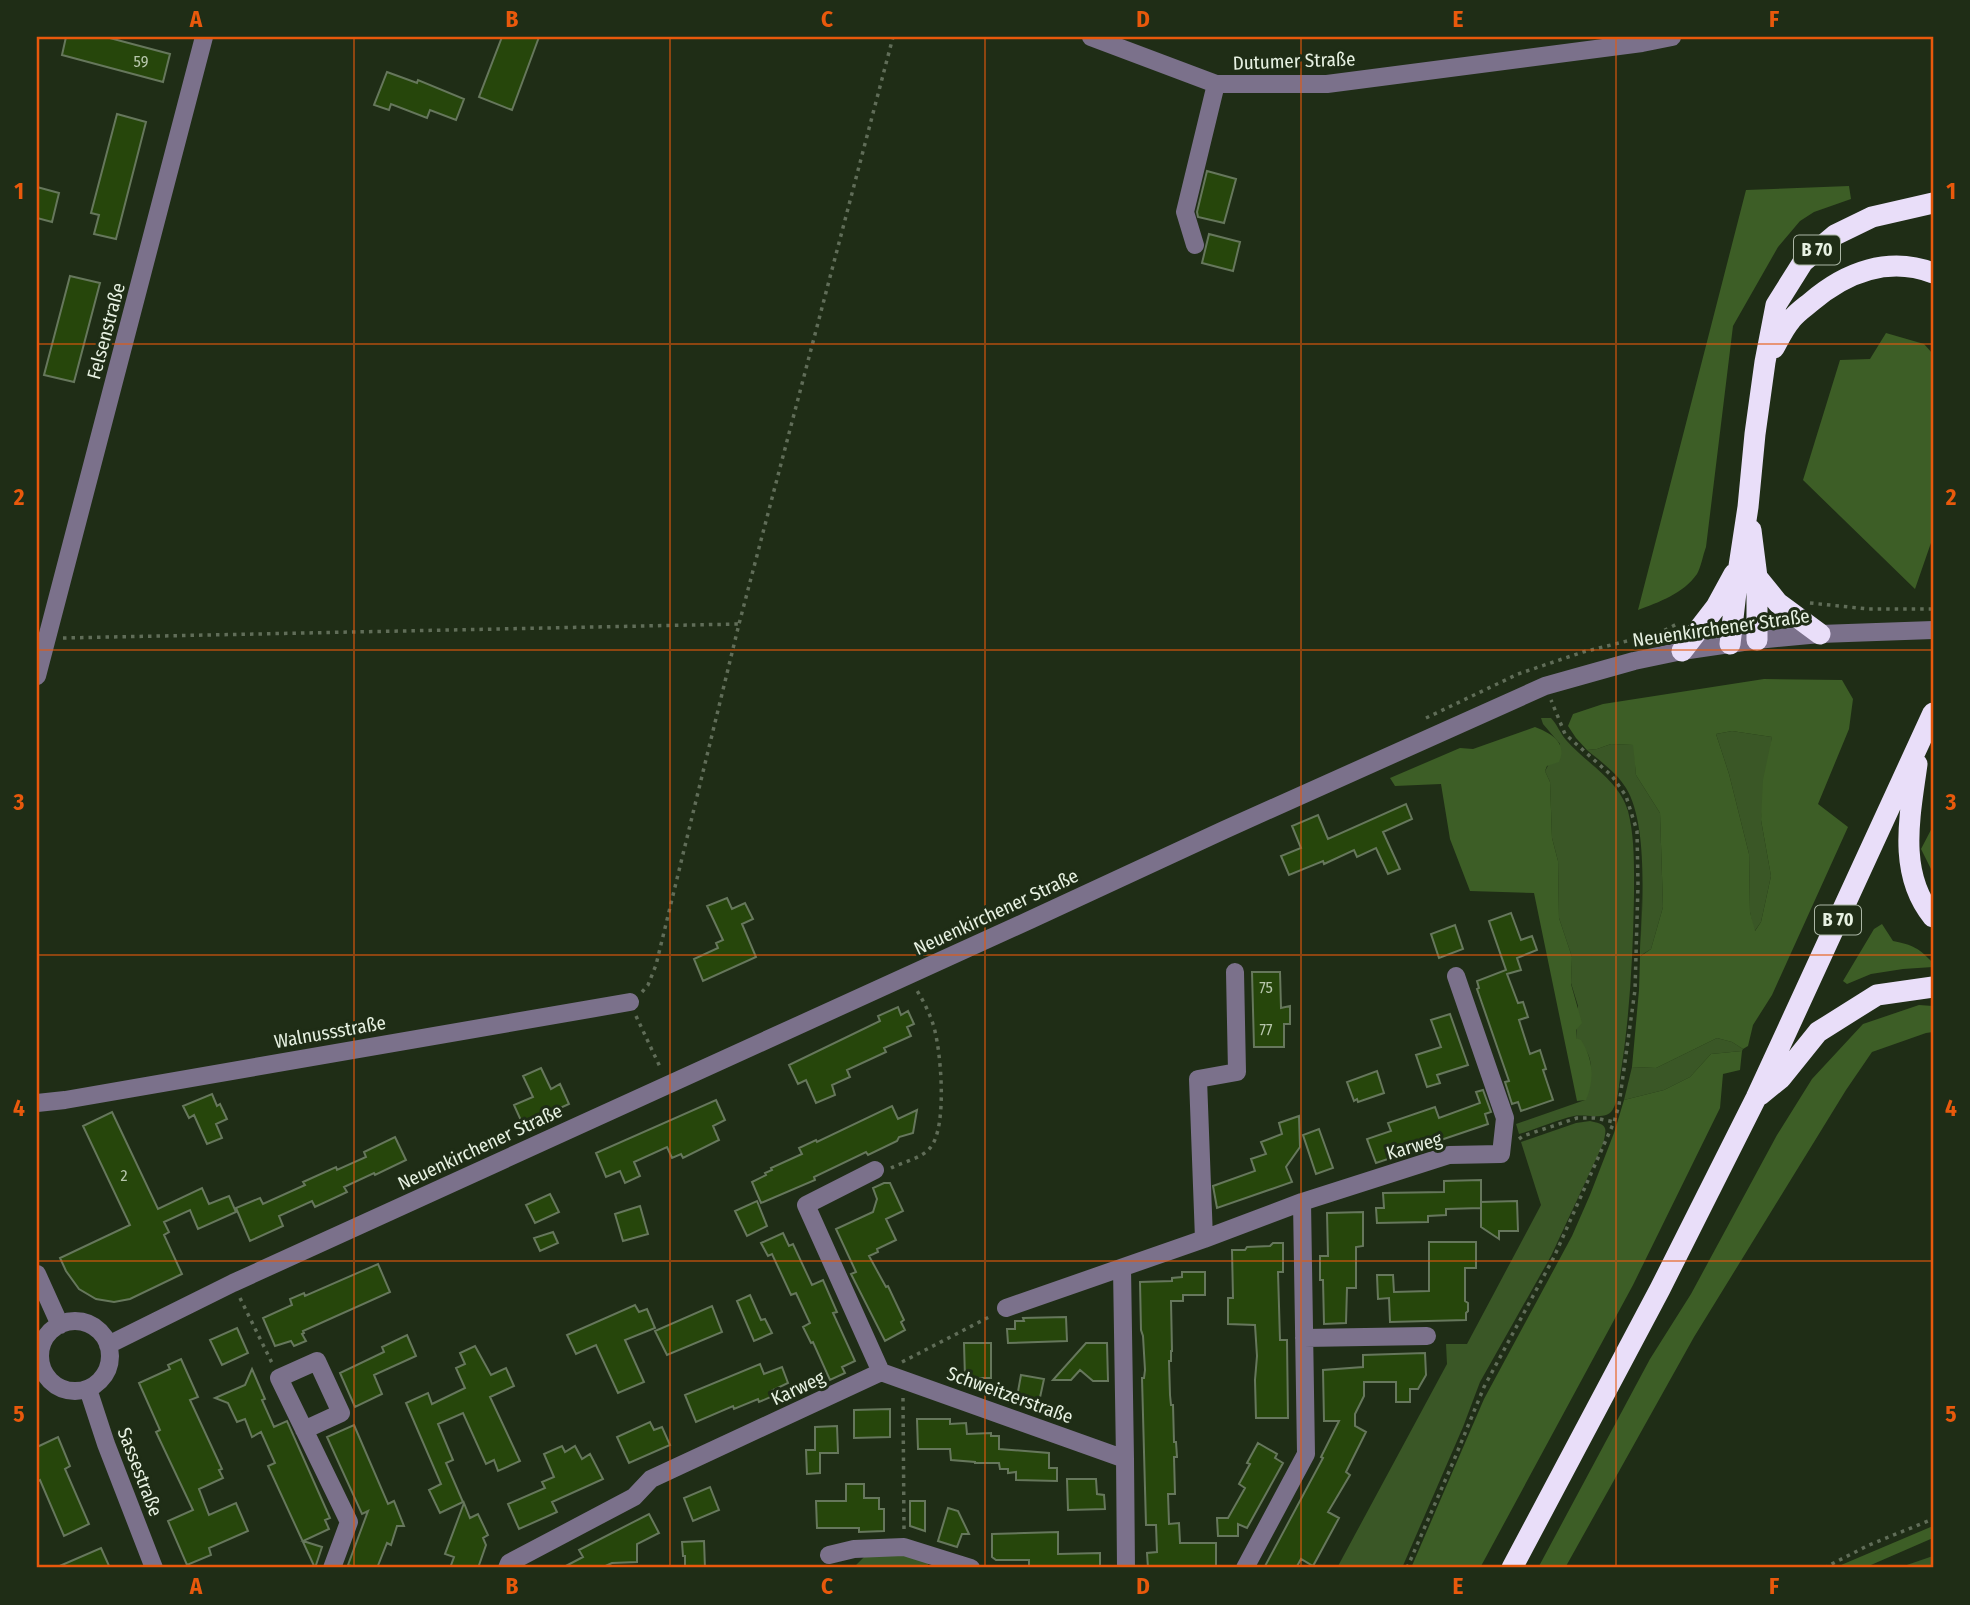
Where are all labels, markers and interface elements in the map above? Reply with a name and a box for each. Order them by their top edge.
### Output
text: A [189,5,203,33]
text: B [506,5,519,33]
text: C [821,5,833,33]
text: D [1136,5,1150,33]
text: E [1453,5,1464,33]
text: F [1769,5,1779,33]
street label: Dutumer Straße [1232,47,1356,75]
house number: 59 [134,52,149,71]
text: 1 [14,177,24,205]
text: 1 [1946,177,1956,205]
road number: B 70 [1794,236,1840,264]
street label: Felsenstraße [82,280,130,382]
text: 2 [13,483,25,511]
text: 2 [1945,483,1957,511]
street label: Neuenkirchener Straße [1631,604,1811,652]
text: 3 [13,788,25,816]
text: 3 [1945,788,1957,816]
street label: Neuenkirchener Straße [910,864,1082,960]
road number: B 70 [1815,905,1861,934]
house number: 75 [1259,978,1273,997]
street label: Walnussstraße [272,1011,388,1053]
house number: 77 [1259,1020,1273,1039]
text: 4 [13,1094,25,1122]
text: 4 [1945,1094,1957,1122]
street label: Neuenkirchener Straße [394,1099,566,1195]
street label: Karweg [1384,1127,1444,1165]
house number: 2 [120,1166,128,1185]
street label: Schweitzerstraße [944,1361,1076,1429]
street label: Karweg [767,1366,829,1410]
text: 5 [13,1400,25,1428]
text: 5 [1945,1400,1957,1428]
street label: Sassestraße [113,1424,167,1520]
text: A [189,1572,203,1600]
text: B [506,1572,519,1600]
text: C [821,1572,833,1600]
text: D [1136,1572,1150,1600]
text: E [1453,1572,1464,1600]
text: F [1769,1572,1779,1600]

